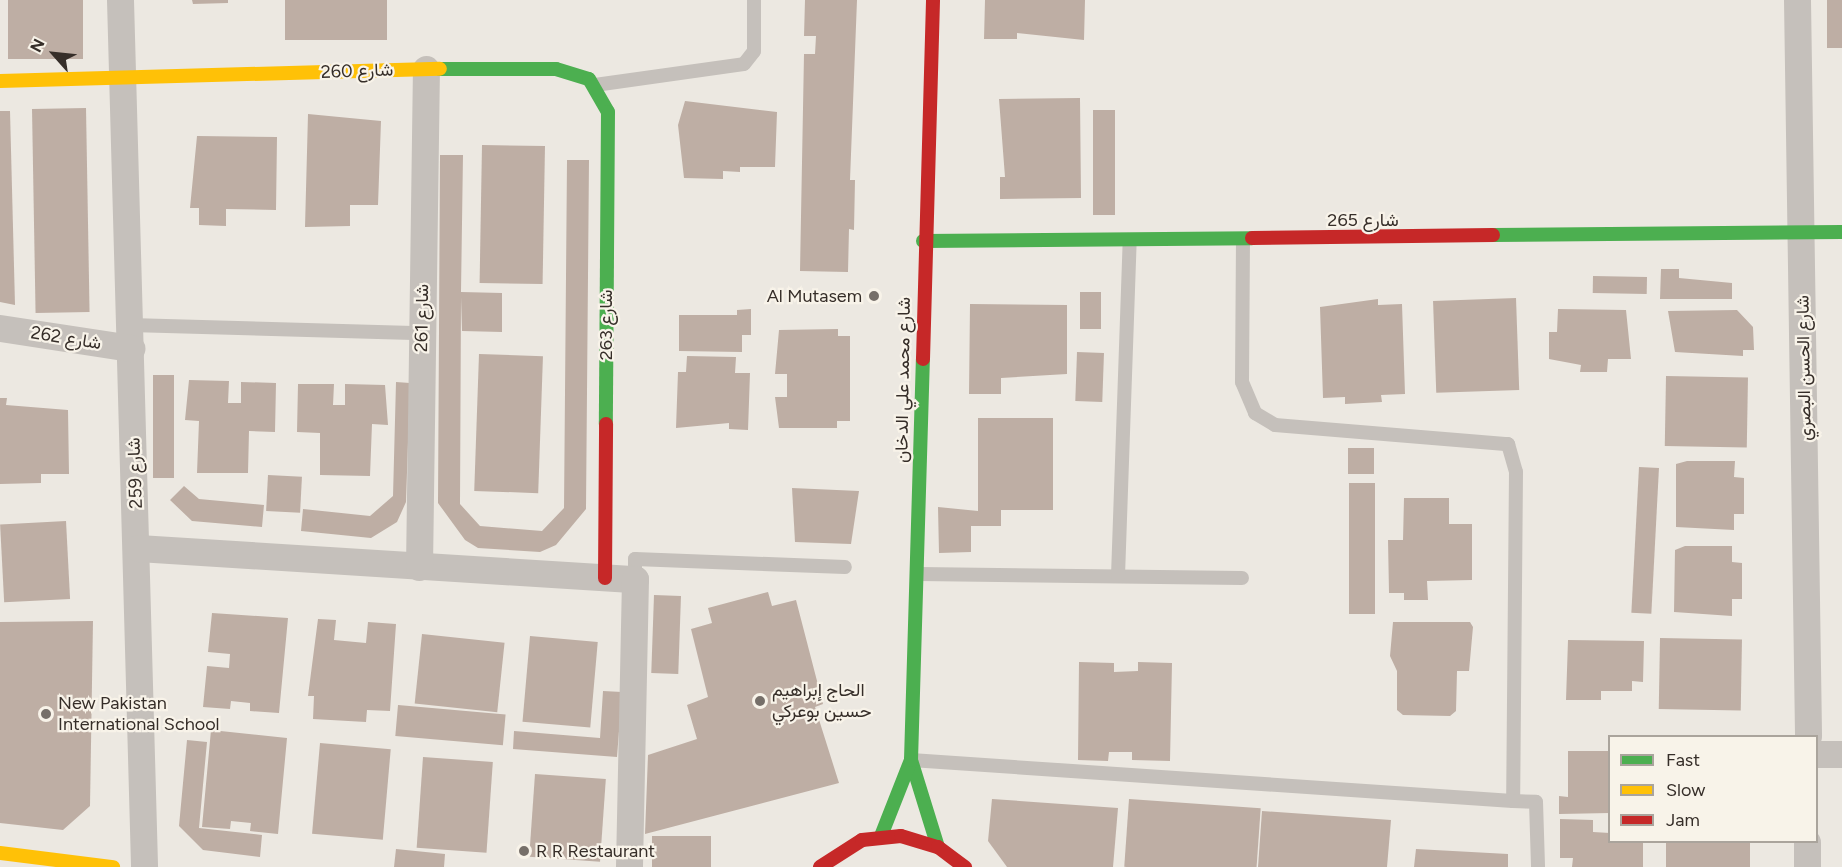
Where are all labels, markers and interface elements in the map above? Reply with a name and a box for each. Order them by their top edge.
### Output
north arrow [24,24,84,84]
text: N [26,36,49,55]
street label: شارع 260 [320,59,394,83]
street label: شارع 265 [1327,209,1399,231]
street label: شارع 261 [411,284,433,352]
place label: Al Mutasem [767,285,862,307]
marker: Al Mutasem [867,289,881,303]
street label: شارع 263 [595,290,617,360]
street label: شارع الحسن البصري [1792,295,1816,441]
street label: شارع محمد علي الدخان [891,297,915,463]
street label: شارع 262 [29,322,103,354]
street label: شارع 259 [123,437,147,509]
place label: الحاج إبراهيم حسين بوعركي [772,680,871,722]
place label: New Pakistan International School [58,693,220,736]
marker: الحاج إبراهيم حسين بوعركي [753,694,767,708]
marker: New Pakistan International School [39,707,53,721]
legend [1608,735,1818,843]
text: Fast [1666,749,1700,771]
text: Slow [1666,779,1705,801]
text: Jam [1666,809,1700,831]
place label: R R Restaurant [536,840,655,862]
marker: R R Restaurant [517,844,531,858]

